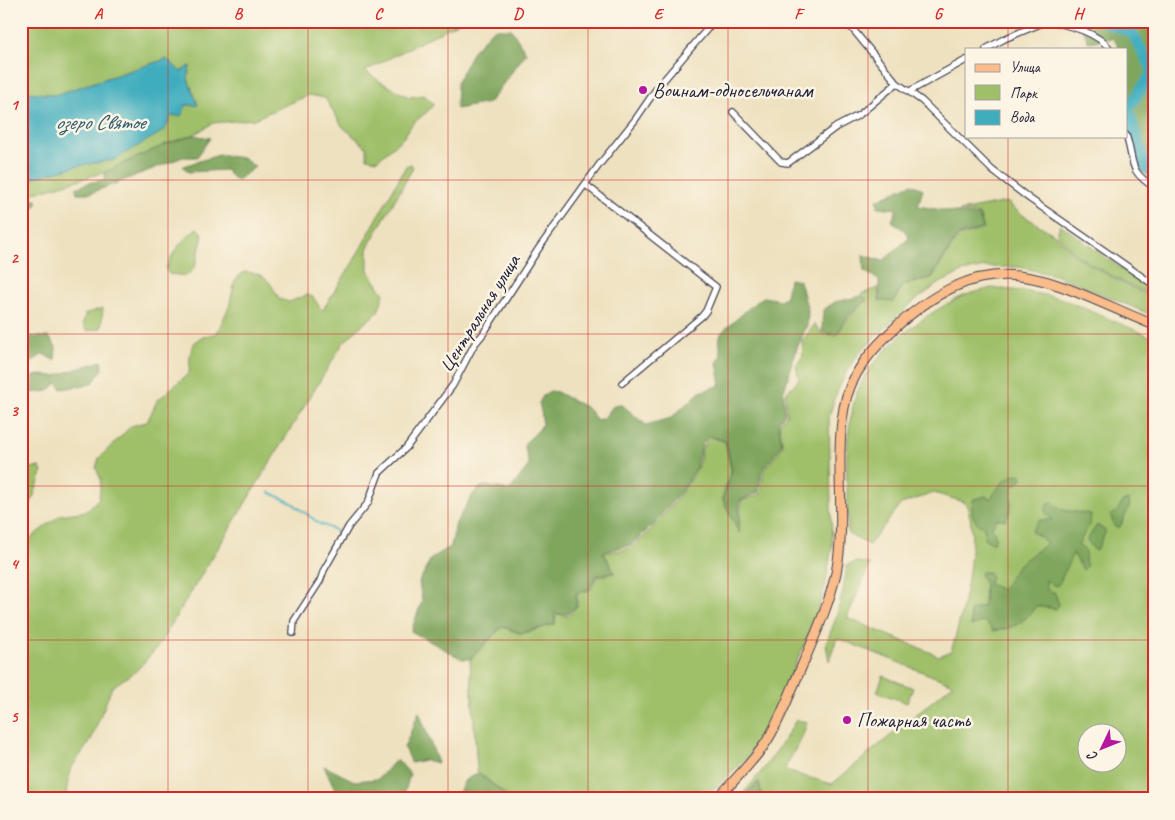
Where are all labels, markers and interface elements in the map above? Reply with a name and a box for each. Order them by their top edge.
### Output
text: A [94,4,104,24]
text: B [234,4,244,24]
text: C [374,4,384,24]
text: D [513,4,524,24]
text: E [654,4,665,24]
text: F [794,4,805,24]
text: G [934,4,944,24]
text: H [1073,4,1085,24]
legend [965,48,1128,138]
text: Улица [1010,58,1041,77]
place label: Воинам-односельчанам [653,78,814,103]
marker: Воинам-односельчанам [637,84,649,96]
text: Парк [1010,84,1038,103]
text: 1 [10,95,19,115]
text: Вода [1010,108,1035,127]
water label: озеро Святое [55,109,148,136]
text: 2 [10,248,19,268]
street label: Центральная улица [433,249,526,377]
text: 3 [10,401,19,421]
text: 4 [10,554,19,574]
text: 5 [11,707,20,727]
place label: Пожарная часть [857,708,972,733]
marker: Пожарная часть [841,714,853,726]
north arrow [1078,722,1128,772]
text: С [1083,747,1101,765]

